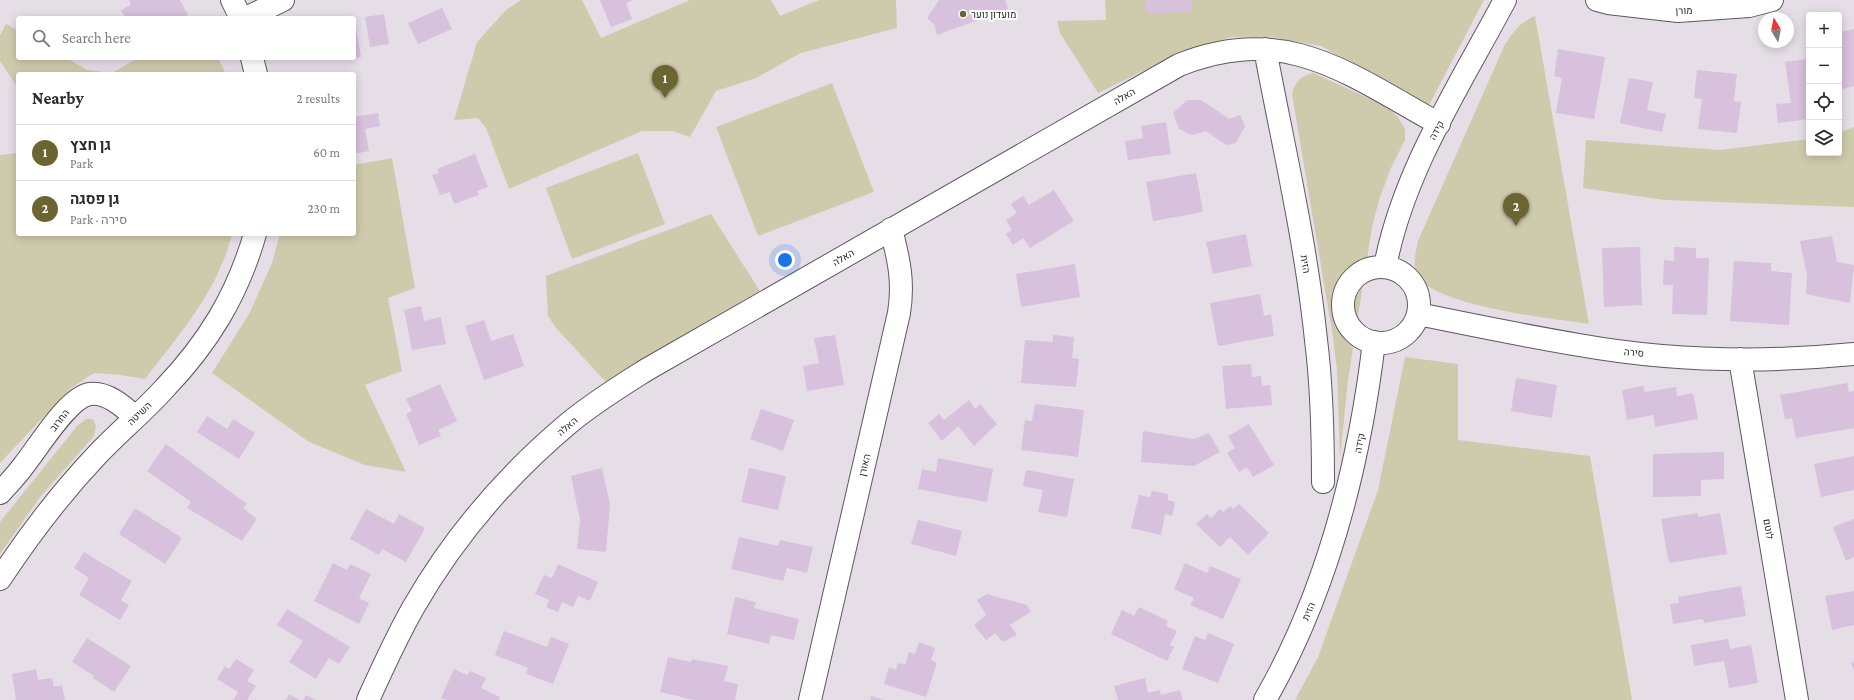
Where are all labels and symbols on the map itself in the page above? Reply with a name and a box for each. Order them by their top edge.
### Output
street label: מורן [1675,5,1693,16]
marker: מועדון נוער [958,9,968,19]
place label: מועדון נוער [971,9,1016,20]
north arrow [1758,12,1794,48]
pin: 1 [652,65,678,98]
street label: האלה [1111,86,1137,107]
street label: קידה [1427,119,1446,142]
pin: 2 [1503,193,1529,226]
street label: האלה [830,247,856,268]
your location [775,250,795,270]
street label: הזית [1299,254,1312,274]
street label: סירה [1623,346,1645,359]
street label: השיטה [125,399,154,427]
street label: החרוב [47,407,72,434]
street label: האלה [555,415,580,438]
street label: קידה [1352,432,1367,454]
street label: האורן [857,453,872,478]
street label: לוטם [1761,518,1776,540]
street label: הזית [1300,600,1317,622]

